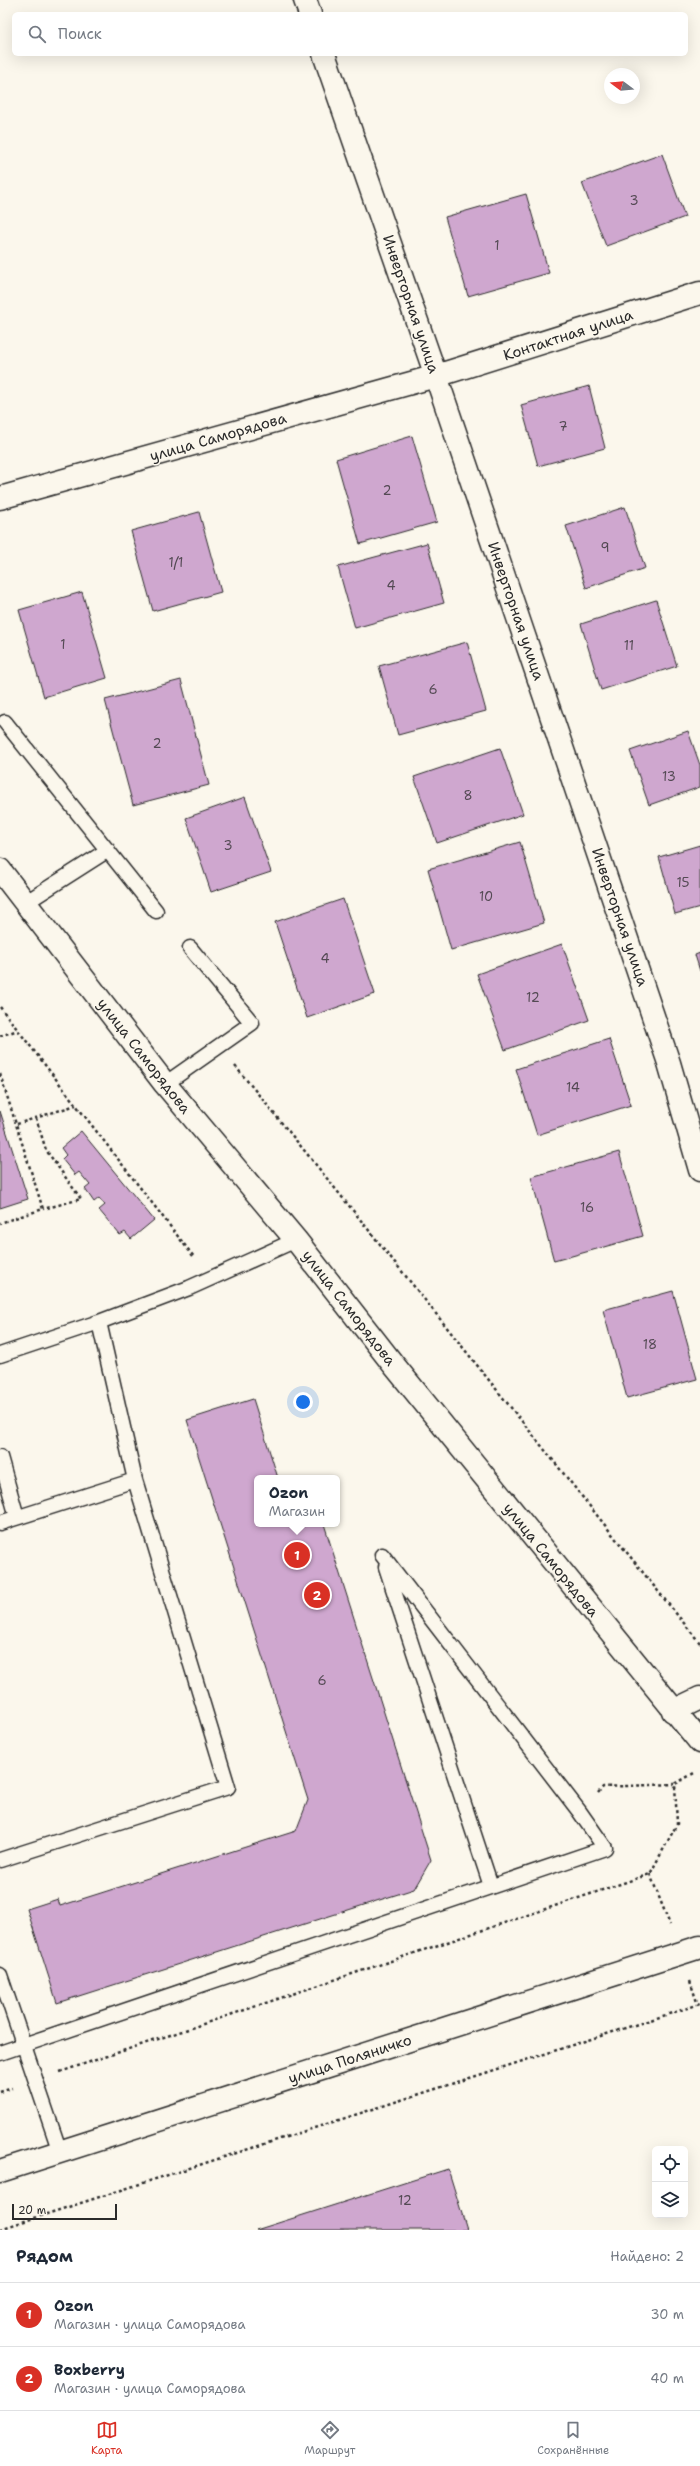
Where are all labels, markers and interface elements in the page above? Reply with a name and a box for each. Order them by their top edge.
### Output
search box [12,12,688,56]
icon: search [26,23,48,45]
text: Поиск [58,24,102,44]
north arrow [604,68,640,104]
house number: 3 [629,192,639,209]
street label: Инверторная улица [378,232,444,377]
house number: 1 [494,237,500,254]
street label: Контактная улица [501,304,636,365]
street label: улица Саморядова [147,408,289,466]
house number: 7 [558,418,568,435]
house number: 2 [382,482,392,499]
street label: Инверторная улица [483,539,549,684]
house number: 9 [600,539,610,556]
house number: 1/1 [168,554,184,571]
house number: 4 [386,577,396,594]
house number: 1 [60,636,66,653]
house number: 11 [624,637,634,654]
house number: 6 [428,681,438,698]
house number: 2 [152,735,162,752]
house number: 13 [662,768,676,785]
house number: 8 [463,787,473,804]
house number: 3 [223,837,233,854]
street label: Инверторная улица [587,845,653,990]
house number: 15 [676,874,690,891]
house number: 10 [479,888,493,905]
house number: 4 [320,950,330,967]
house number: 12 [526,989,540,1006]
street label: улица Саморядова [93,994,196,1118]
house number: 14 [566,1079,580,1096]
house number: 16 [580,1199,594,1216]
street label: улица Саморядова [298,1246,401,1370]
house number: 18 [643,1336,657,1353]
your location [293,1392,313,1412]
popup [254,1475,340,1527]
text: Ozon [269,1483,308,1503]
street label: улица Саморядова [499,1499,604,1622]
text: Магазин [269,1503,325,1520]
pin: 1 [284,1540,310,1570]
pin: 2 [304,1580,330,1610]
house number: 6 [317,1672,327,1689]
street label: улица Поляничко [286,2030,414,2088]
map controls [652,2146,688,2218]
button: locate [652,2146,688,2182]
button: layers [652,2182,688,2218]
house number: 12 [398,2192,412,2209]
scale bar [12,2202,117,2221]
text: 20 m [18,2203,46,2218]
text: Рядом [16,2245,73,2267]
text: Найдено: 2 [610,2248,684,2265]
text: Ozon [54,2296,94,2316]
text: 1 [26,2306,32,2323]
text: 30 m [650,2306,684,2323]
text: Магазин · улица Саморядова [54,2316,246,2333]
text: Boxberry [54,2360,125,2380]
text: 2 [24,2370,34,2387]
text: 40 m [650,2370,684,2387]
text: Магазин · улица Саморядова [54,2380,246,2397]
tab: Карта [91,2419,122,2458]
tab: Маршрут [304,2419,355,2458]
tab: Сохранённые [537,2419,609,2458]

